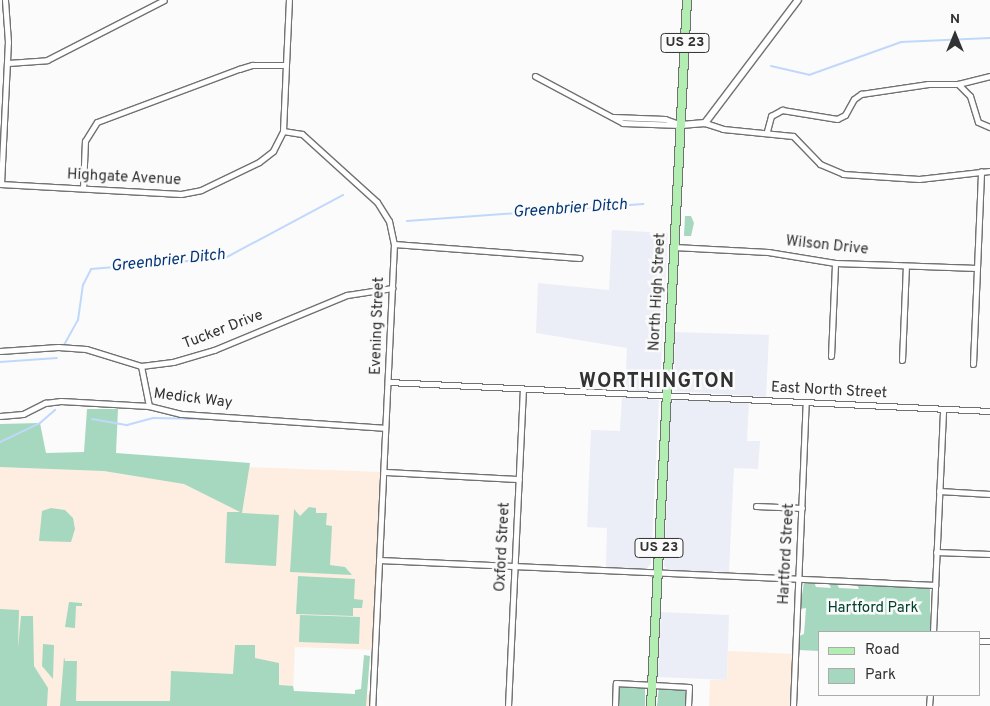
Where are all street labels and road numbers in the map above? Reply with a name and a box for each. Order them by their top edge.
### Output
road number: US 23 [660,32,710,54]
street label: Highgate Avenue [66,166,182,190]
street label: North High Street [646,232,670,352]
street label: Wilson Drive [785,233,869,259]
street label: Evening Street [367,277,389,375]
street label: Tucker Drive [180,306,266,354]
street label: East North Street [770,379,888,403]
street label: Medick Way [152,385,234,413]
street label: Oxford Street [492,502,514,592]
street label: Hartford Street [775,503,799,605]
road number: US 23 [634,536,684,560]

